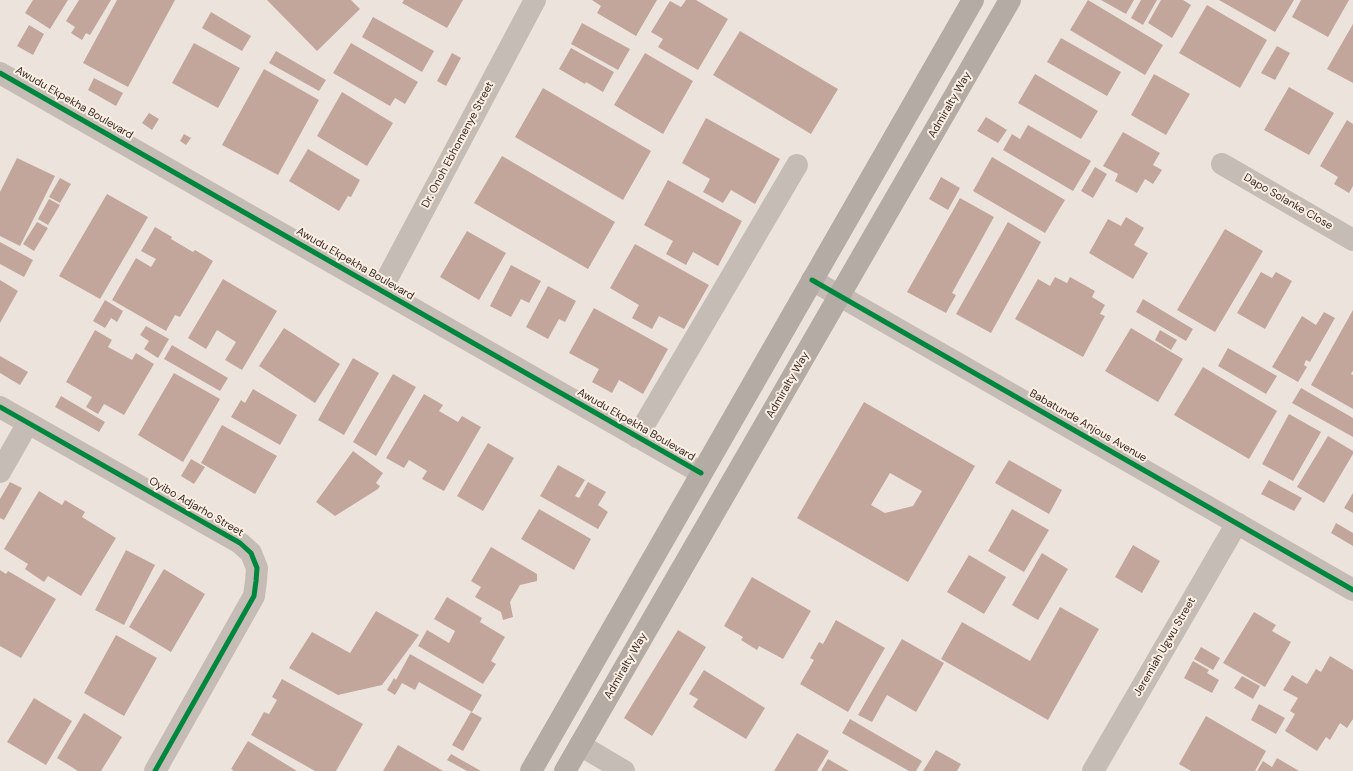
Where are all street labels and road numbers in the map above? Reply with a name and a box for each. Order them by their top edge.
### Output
street label: Awudu Ekpekha Boulevard [13,64,135,142]
street label: Admiralty Way [926,70,974,140]
street label: Dr. Onoh Ebhomenye Street [419,80,497,210]
street label: Dapo Solanke Close [1241,171,1335,233]
street label: Awudu Ekpekha Boulevard [294,225,416,303]
street label: Admiralty Way [764,350,812,420]
street label: Awudu Ekpekha Boulevard [575,386,697,464]
street label: Babatunde Anjous Avenue [1027,387,1149,465]
street label: Oyibo Adjarho Street [146,474,246,540]
street label: Jeremiah Ugwu Street [1131,595,1199,699]
street label: Admiralty Way [602,631,650,701]

